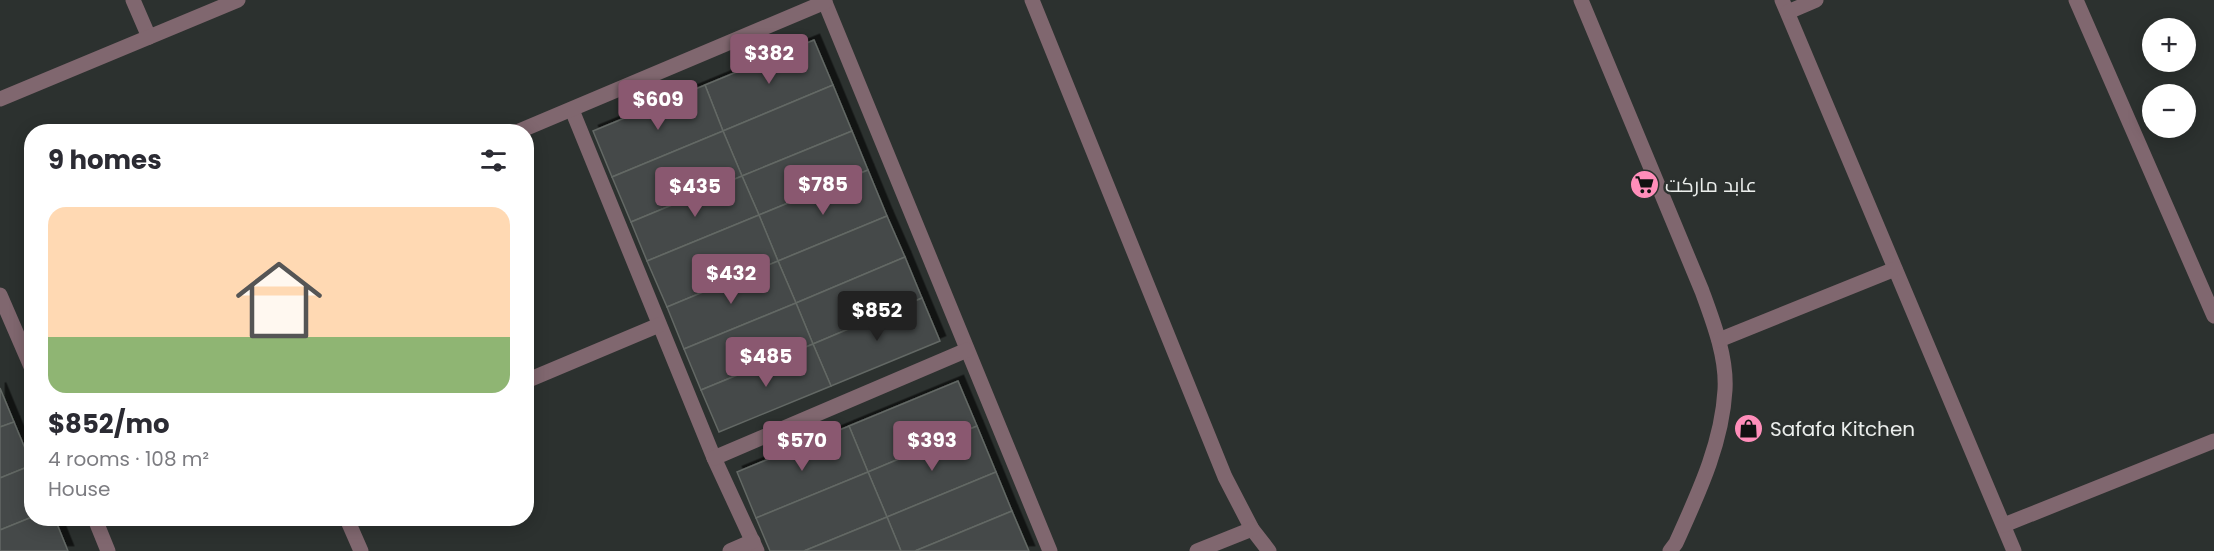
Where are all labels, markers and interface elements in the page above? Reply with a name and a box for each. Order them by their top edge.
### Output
map controls [2142,18,2196,138]
button: + [2142,18,2196,72]
pin: $382 [733,34,805,85]
text: $382 [744,39,794,67]
pin: $609 [622,80,694,131]
button: − [2142,84,2196,138]
text: $609 [632,85,684,113]
text: 9 homes [48,142,162,178]
icon: filters [477,144,510,177]
pin: $785 [787,165,859,216]
pin: $435 [659,167,731,218]
supermarket icon: عابد ماركت [1628,169,1660,201]
text: $785 [798,170,848,198]
place label: عابد ماركت [1665,171,1757,199]
text: $435 [669,172,721,200]
icon: home [225,246,333,354]
pin: $432 [695,254,767,305]
text: $432 [706,259,756,287]
pin: $852 [841,291,913,342]
text: $852 [852,296,902,324]
pin: $485 [730,337,802,388]
text: $485 [740,342,792,370]
text: $852/mo [48,406,170,442]
shop icon: Safafa Kitchen [1733,413,1765,445]
place label: Safafa Kitchen [1770,415,1915,443]
pin: $570 [766,421,838,472]
pin: $393 [896,421,968,472]
text: $570 [777,426,827,454]
text: $393 [907,426,957,454]
text: 4 rooms · 108 m² [48,445,209,473]
text: House [48,475,110,503]

